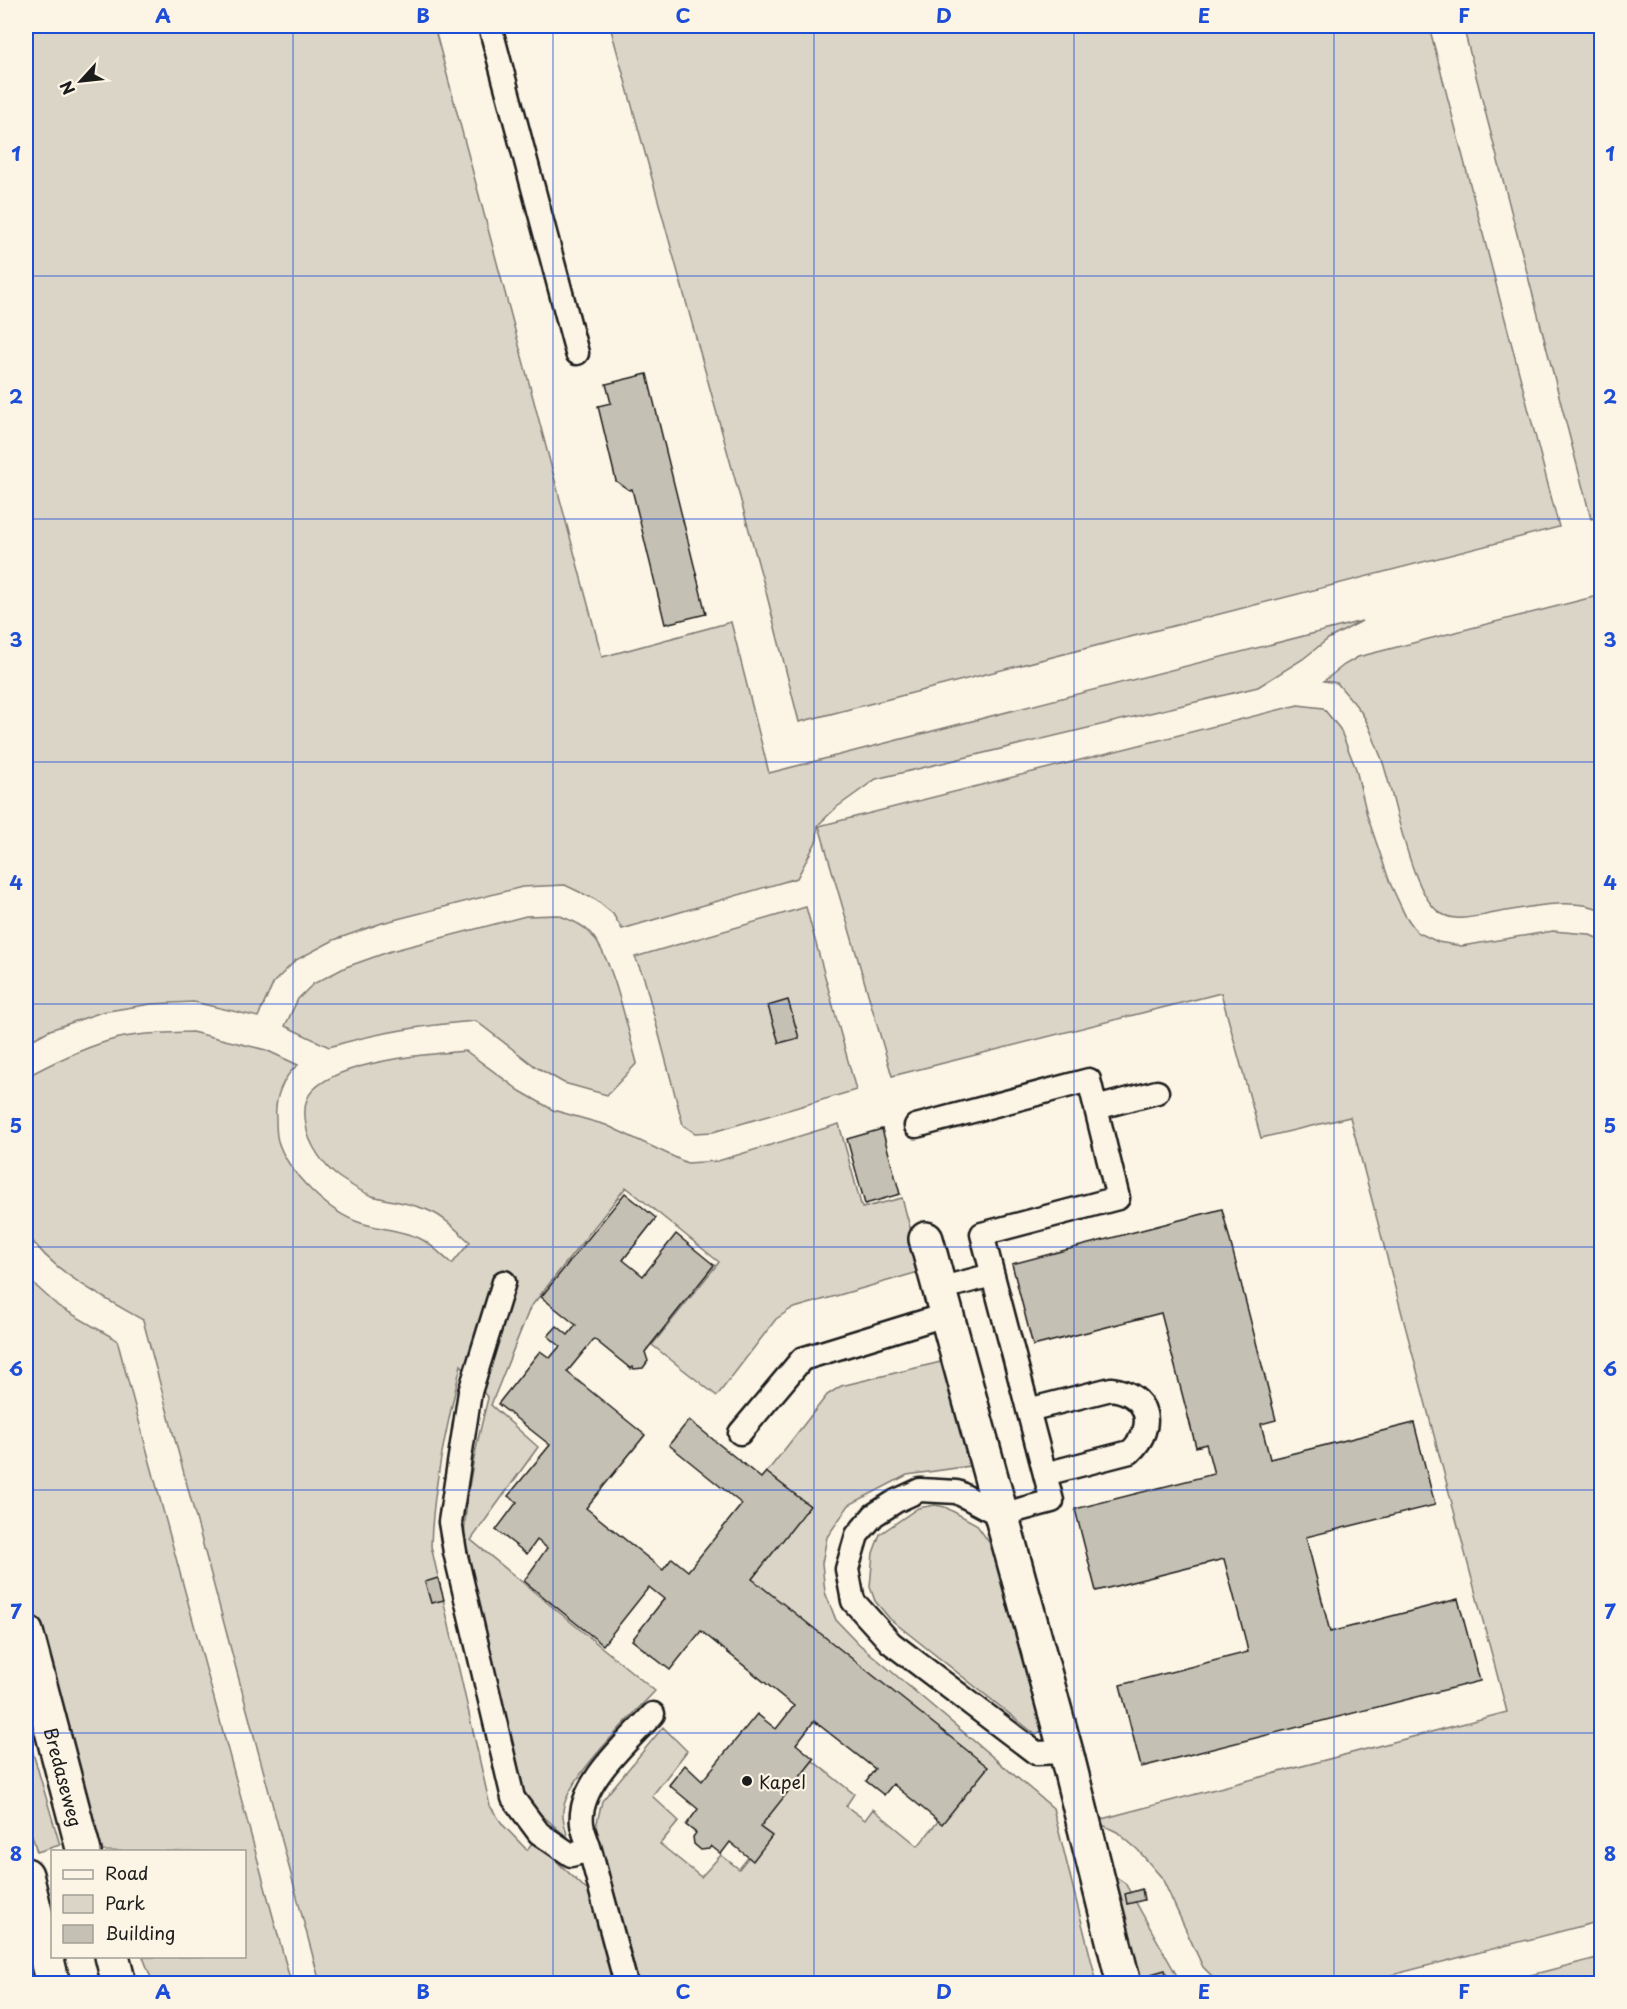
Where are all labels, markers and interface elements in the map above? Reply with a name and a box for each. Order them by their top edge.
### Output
text: A [155,0,171,30]
text: B [416,0,430,30]
text: C [675,0,691,30]
text: D [936,0,952,30]
text: E [1198,0,1210,30]
text: F [1458,0,1470,30]
north arrow [51,51,111,111]
text: N [53,77,80,99]
text: 1 [11,138,21,168]
text: 1 [1605,138,1615,168]
text: 2 [9,381,23,411]
text: 2 [1603,381,1617,411]
text: 3 [9,624,23,654]
text: 3 [1603,624,1617,654]
text: 4 [9,867,23,897]
text: 4 [1603,867,1617,897]
text: 5 [10,1110,22,1140]
text: 5 [1604,1110,1616,1140]
text: 6 [9,1353,23,1383]
text: 6 [1603,1353,1617,1383]
text: 7 [10,1596,22,1626]
text: 7 [1604,1596,1616,1626]
street label: Bredaseweg [38,1724,90,1830]
place label: Kapel [759,1768,806,1795]
marker: Kapel [740,1774,754,1788]
text: 8 [10,1838,22,1868]
text: 8 [1604,1838,1616,1868]
legend [51,1850,246,1958]
text: Road [105,1859,149,1886]
text: Park [105,1889,145,1916]
text: Building [105,1919,175,1946]
text: A [155,1976,171,2006]
text: B [416,1976,430,2006]
text: C [675,1976,691,2006]
text: D [936,1976,952,2006]
text: E [1198,1976,1210,2006]
text: F [1458,1976,1470,2006]

